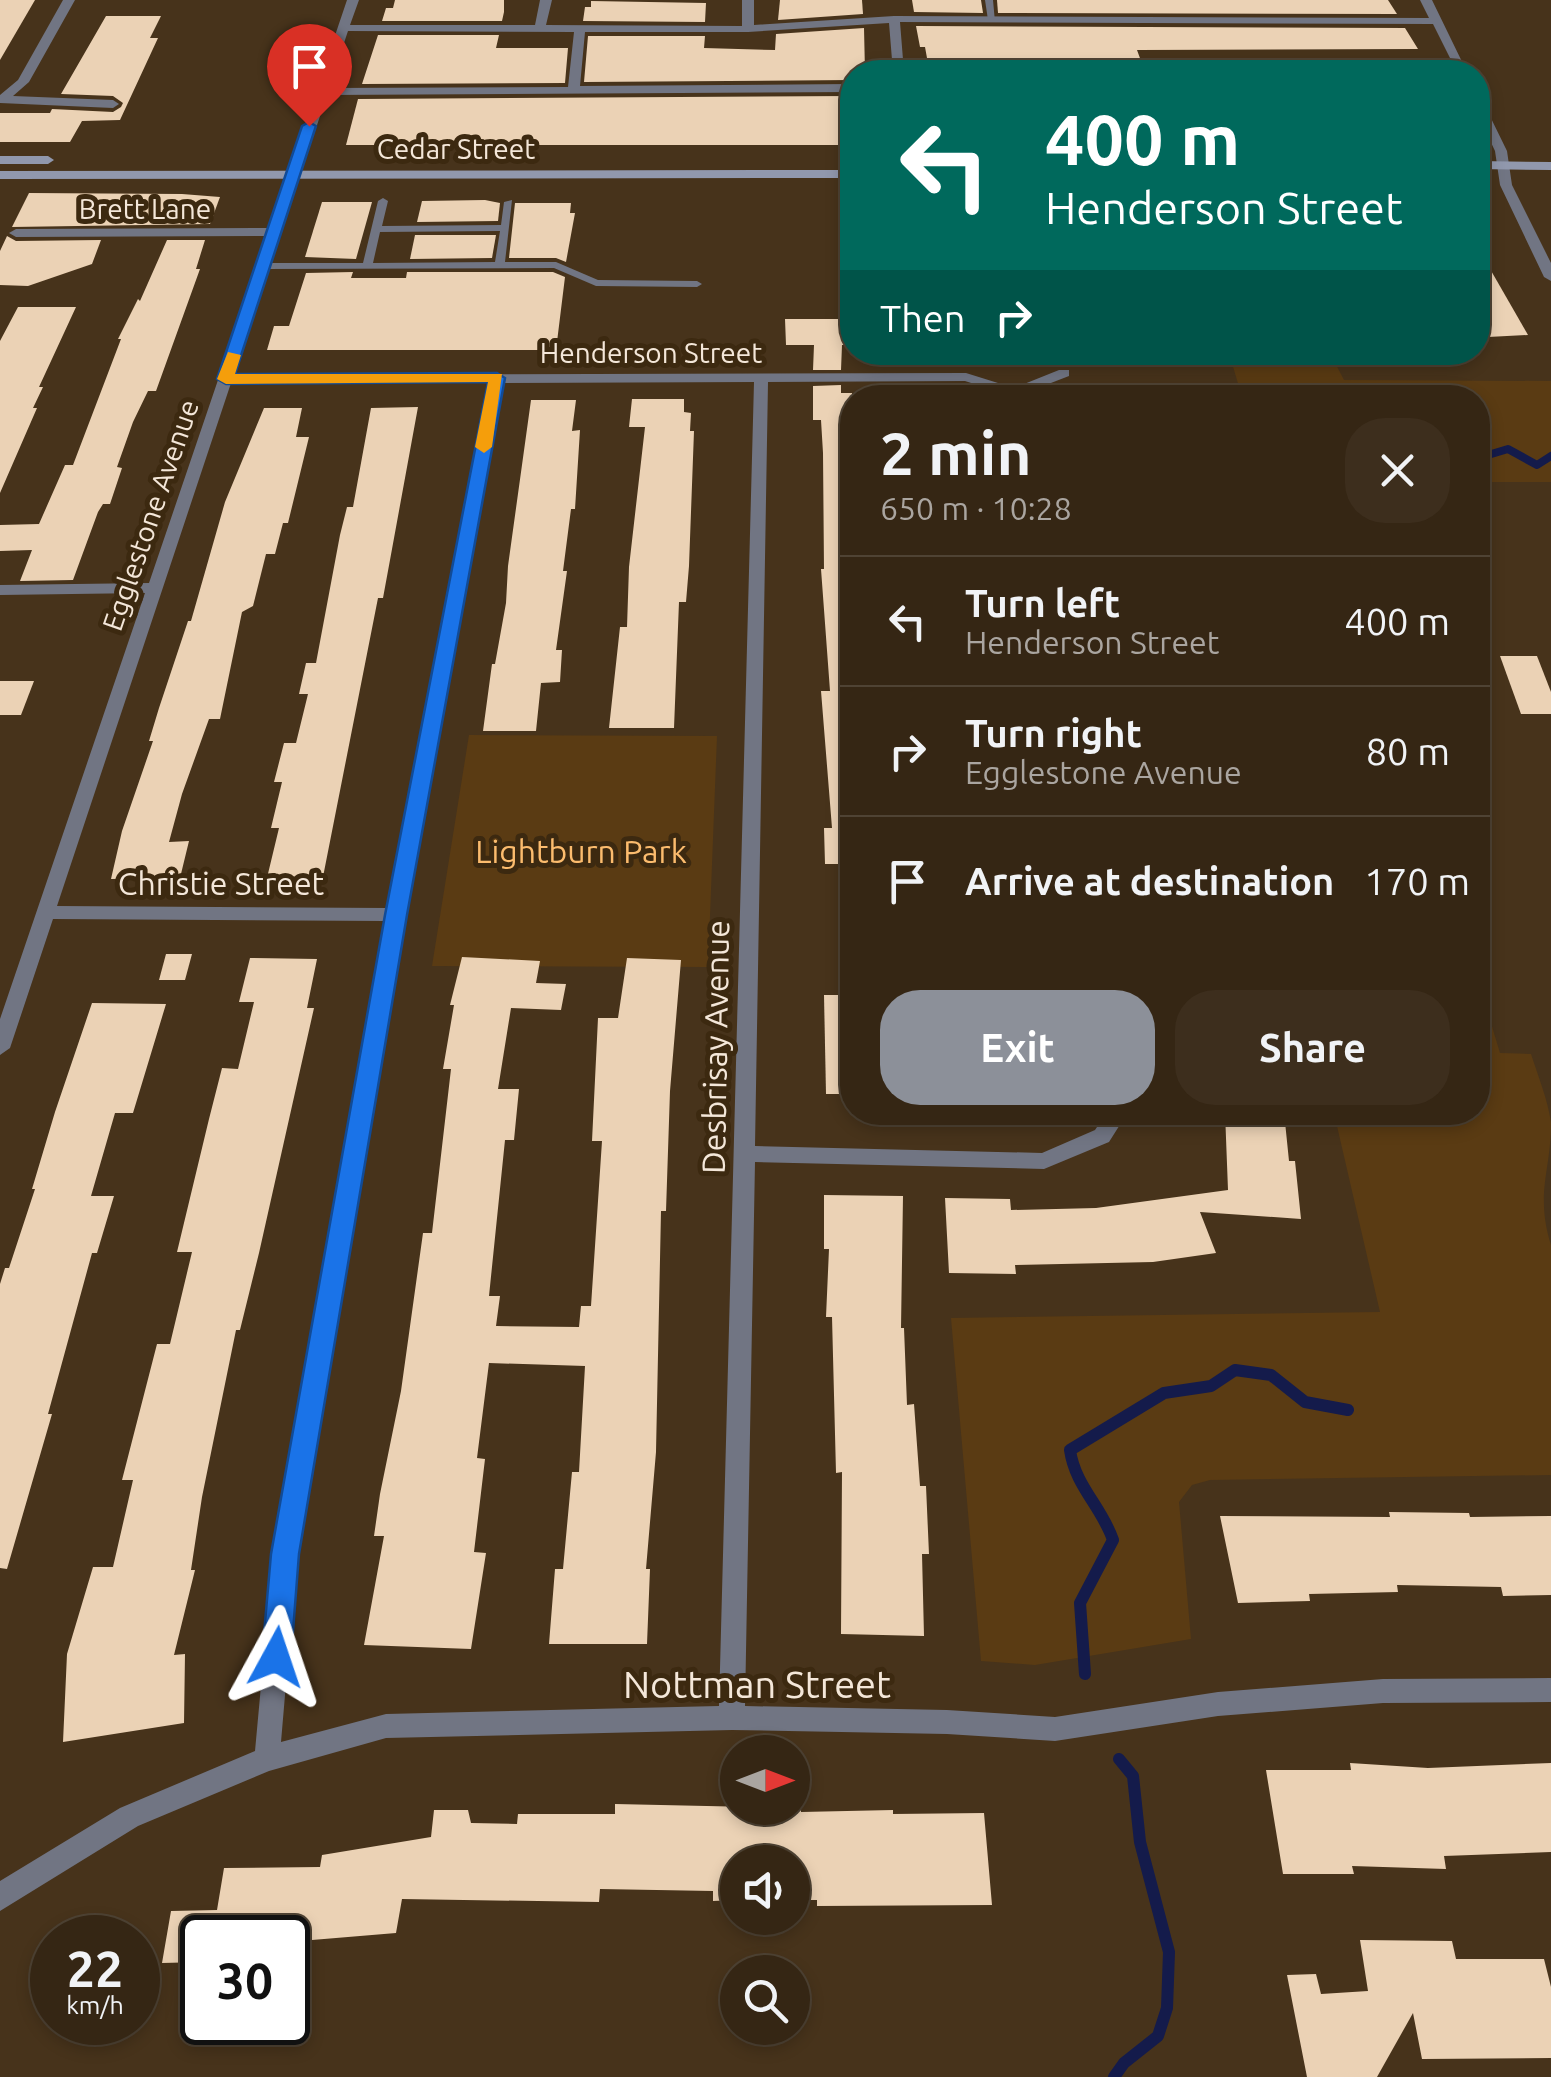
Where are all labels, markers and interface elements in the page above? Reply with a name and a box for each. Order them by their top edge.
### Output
pin [267,24,352,127]
icon: arrive [282,39,337,94]
icon: left [880,100,1010,230]
text: 400 m [1045,100,1240,178]
street label: Cedar Street [377,133,535,164]
text: Henderson Street [1045,182,1403,233]
street label: Brett Lane [79,193,211,224]
icon: right [986,290,1041,345]
text: Then [880,297,966,339]
street label: Henderson Street [540,337,762,368]
street label: Egglestone Avenue [96,396,204,634]
button: close [1345,418,1450,523]
text: 2 min [880,419,1032,486]
text: 650 m · 10:28 [880,490,1072,526]
text: Turn left [965,582,1120,624]
icon: left [880,594,935,649]
text: 400 m [1344,600,1450,642]
text: Henderson Street [965,624,1219,660]
text: Turn right [965,712,1142,754]
icon: right [880,724,935,779]
text: 80 m [1366,730,1450,772]
text: Egglestone Avenue [965,754,1242,790]
park label: Lightburn Park [475,833,687,869]
icon: arrive [880,854,935,909]
text: Arrive at destination [965,860,1334,902]
text: 170 m [1364,860,1470,902]
street label: Christie Street [118,865,325,901]
street label: Desbrisay Avenue [695,920,735,1174]
button: Exit [880,990,1155,1105]
button: Share [1175,990,1450,1105]
position arrow [224,1605,328,1709]
street label: Nottman Street [623,1663,891,1705]
north arrow [720,1735,810,1825]
map controls [720,1735,810,2045]
button: sound [720,1845,810,1935]
speed limit sign: 30 [180,1915,310,2045]
text: 22 [67,1940,123,1996]
button: search [720,1955,810,2045]
text: km/h [66,1991,124,2019]

